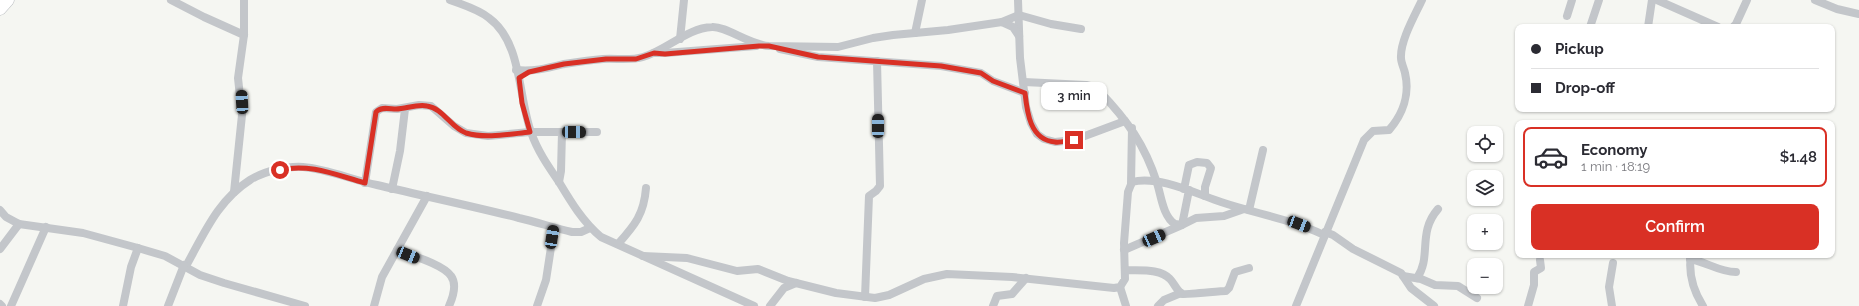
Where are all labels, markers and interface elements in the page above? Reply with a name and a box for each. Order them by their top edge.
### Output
text: Pickup [1555,40,1604,58]
text: Drop-off [1555,79,1615,97]
callout: 3 min [1041,82,1107,110]
text: 3 min [1057,88,1091,103]
car [235,90,249,114]
car [872,114,884,138]
car [562,126,586,138]
map controls [1467,126,1503,294]
button: locate [1467,126,1503,162]
route end [1065,131,1083,149]
icon: car [1533,139,1569,175]
text: Economy [1581,141,1648,159]
text: $1.48 [1780,148,1817,166]
text: 1 min · 18:19 [1581,159,1650,174]
route start [271,161,289,179]
button: layers [1467,170,1503,206]
button: Confirm [1531,204,1819,250]
car [1286,214,1312,234]
button: + [1467,214,1503,250]
car [544,224,560,250]
car [1141,228,1167,248]
car [395,245,421,265]
button: − [1467,258,1503,294]

